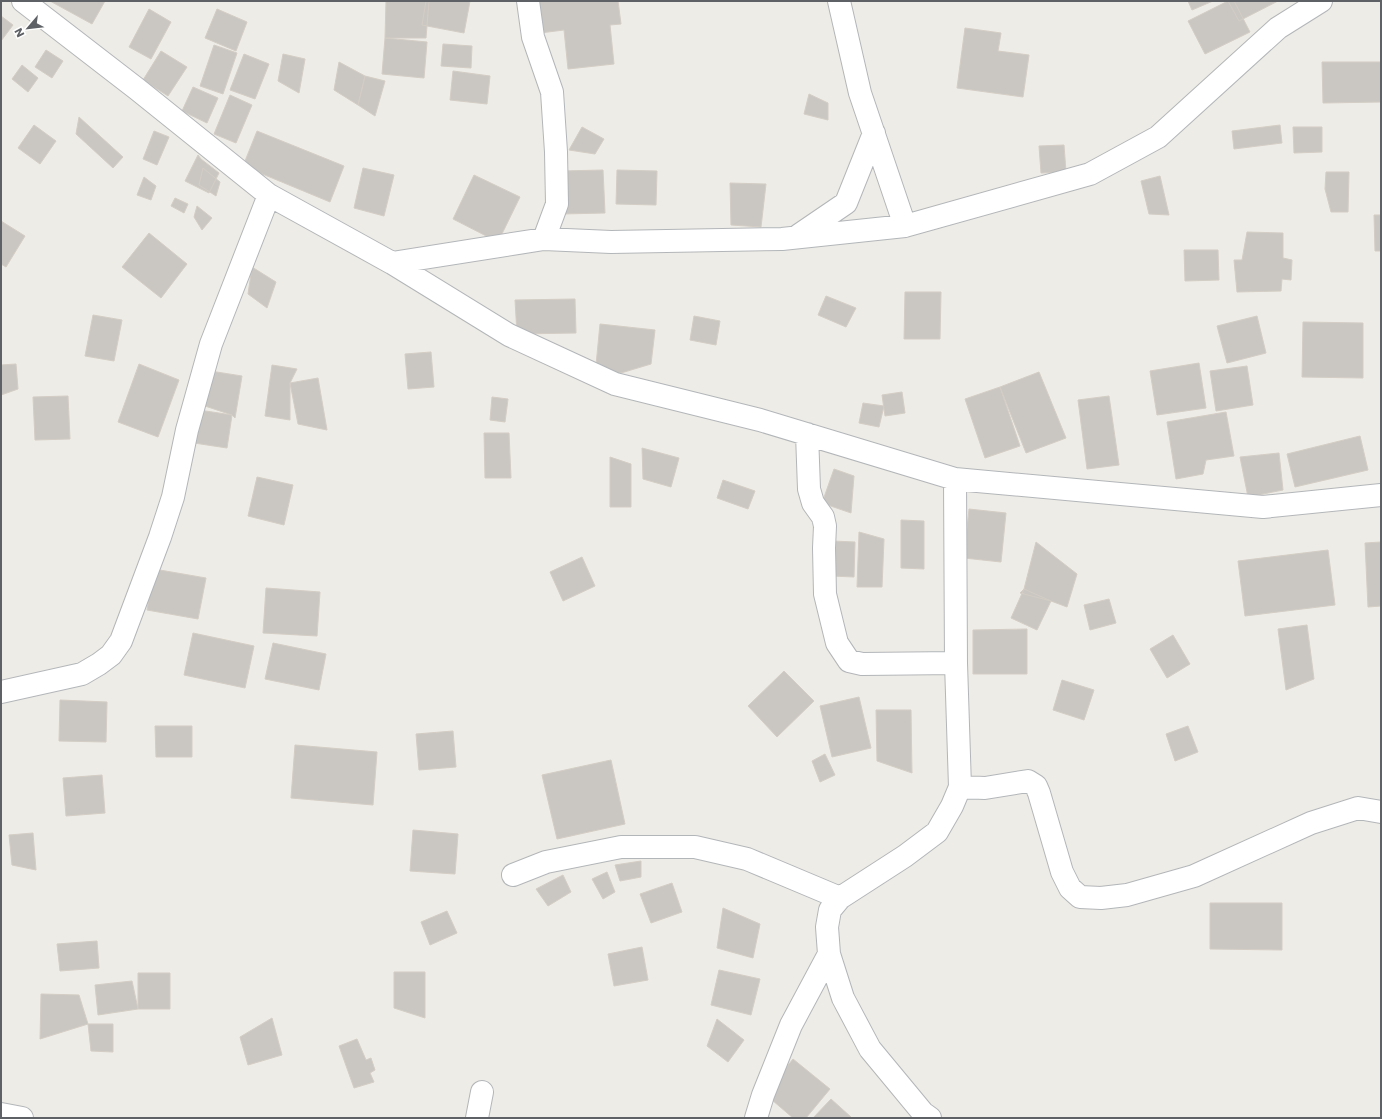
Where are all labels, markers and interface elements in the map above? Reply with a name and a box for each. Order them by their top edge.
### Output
north arrow [8,8,48,48]
text: N [10,25,28,40]

